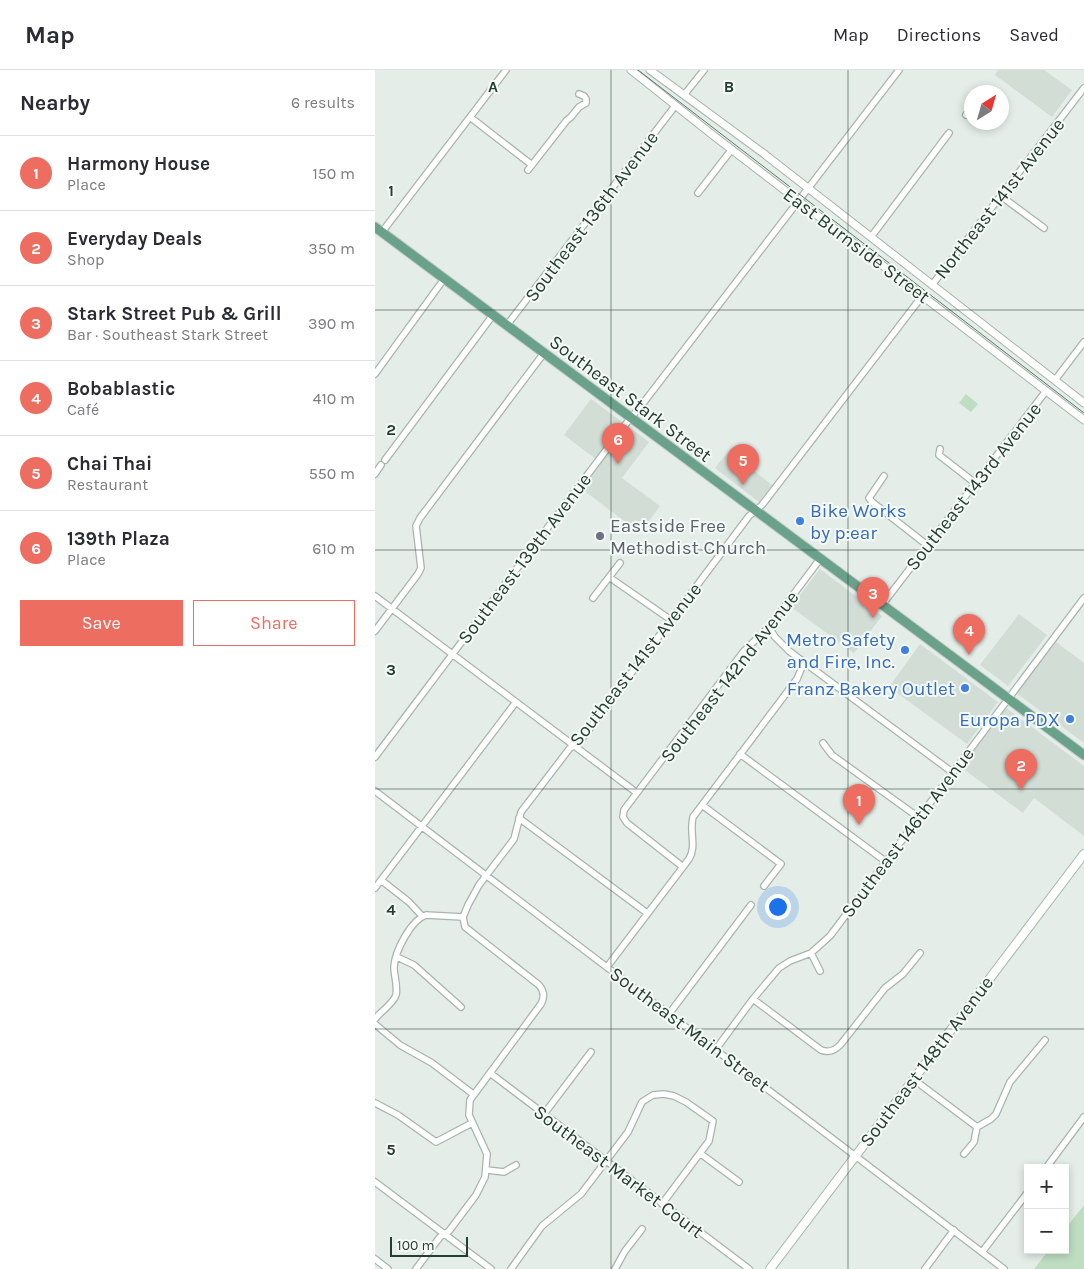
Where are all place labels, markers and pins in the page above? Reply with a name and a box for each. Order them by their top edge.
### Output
pin: 6 [602,423,634,464]
pin: 5 [727,444,759,485]
place label: Bike Works by p:ear [810,500,907,544]
place label: Eastside Free Methodist Church [610,515,766,559]
marker: Bike Works by p:ear [794,515,806,527]
marker: Eastside Free Methodist Church [594,530,606,542]
pin: 3 [857,577,889,618]
pin: 4 [953,614,985,655]
place label: Metro Safety and Fire, Inc. [786,629,895,673]
marker: Metro Safety and Fire, Inc. [899,644,911,656]
place label: Franz Bakery Outlet [787,678,955,700]
marker: Franz Bakery Outlet [959,682,971,694]
place label: Europa PDX [959,709,1060,731]
marker: Europa PDX [1064,713,1076,725]
pin: 2 [1005,749,1037,790]
pin: 1 [843,784,875,825]

